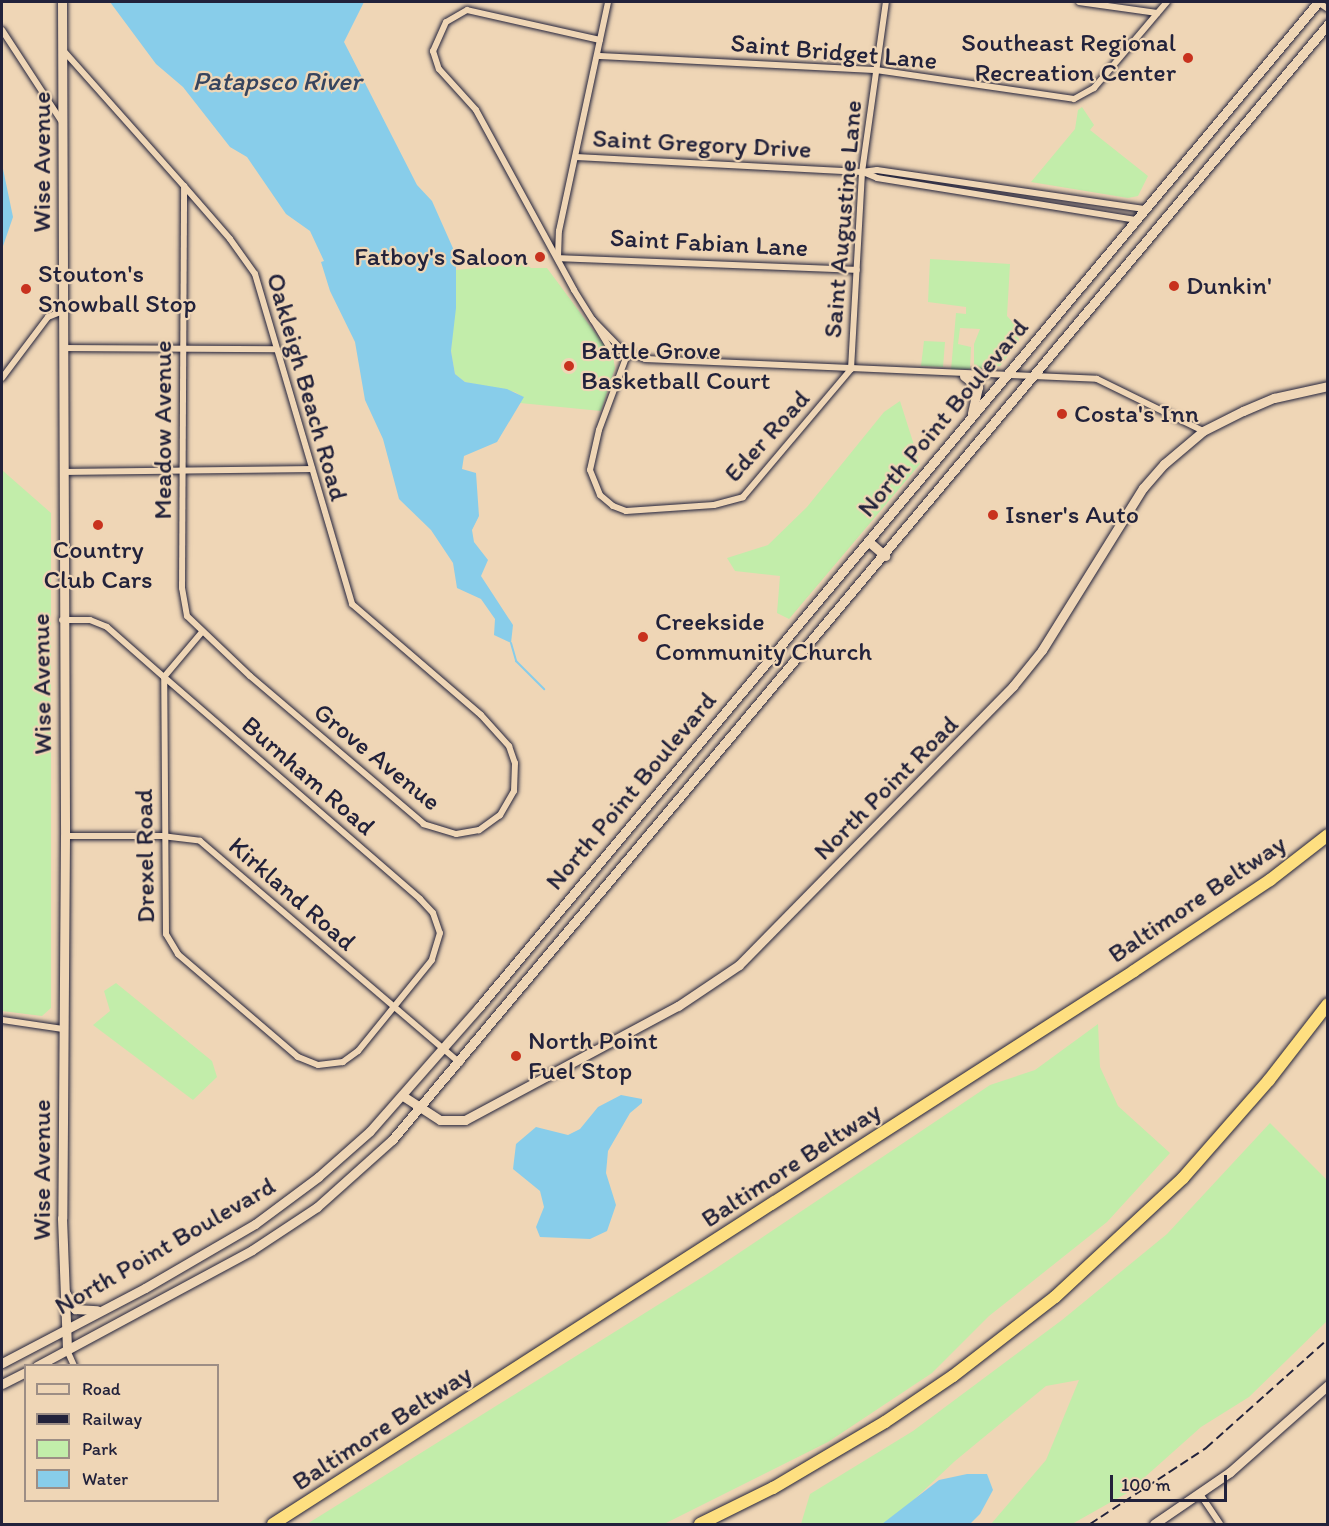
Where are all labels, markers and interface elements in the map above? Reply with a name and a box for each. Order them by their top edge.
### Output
street label: Saint Bridget Lane [729,27,939,77]
place label: Southeast Regional Recreation Center [962,27,1176,88]
marker: Southeast Regional Recreation Center [1181,51,1195,65]
water label: Patapsco River [193,65,361,97]
street label: Wise Avenue [26,92,58,232]
street label: Saint Augustine Lane [817,99,869,339]
street label: Saint Gregory Drive [592,123,812,165]
street label: Saint Fabian Lane [609,222,809,264]
place label: Fatboy's Saloon [355,241,528,273]
marker: Fatboy's Saloon [533,250,547,264]
place label: Stouton's Snowball Stop [38,258,196,320]
street label: Oakleigh Beach Road [260,270,354,504]
place label: Dunkin' [1186,270,1272,302]
marker: Dunkin' [1167,279,1181,293]
marker: Stouton's Snowball Stop [19,282,33,296]
street label: North Point Boulevard [851,312,1035,524]
place label: Battle Grove Basketball Court [581,335,770,396]
street label: Meadow Avenue [147,341,179,519]
marker: Battle Grove Basketball Court [562,359,576,373]
street label: Eder Road [718,384,816,488]
place label: Costa's Inn [1074,398,1199,430]
marker: Costa's Inn [1055,407,1069,421]
place label: Isner's Auto [1005,499,1139,531]
marker: Isner's Auto [986,508,1000,522]
marker: Country Club Cars [91,518,105,532]
place label: Country Club Cars [43,534,153,596]
place label: Creekside Community Church [655,606,872,668]
street label: Wise Avenue [25,614,59,754]
marker: Creekside Community Church [636,630,650,644]
street label: North Point Boulevard [539,685,723,897]
street label: Grove Avenue [308,697,446,817]
street label: North Point Road [807,709,965,867]
street label: Burnham Road [235,710,381,842]
street label: Drexel Road [128,789,162,923]
street label: Baltimore Beltway [1103,828,1291,970]
street label: Kirkland Road [222,831,362,957]
place label: North Point Fuel Stop [528,1025,657,1086]
marker: North Point Fuel Stop [509,1049,523,1063]
street label: Baltimore Beltway [696,1096,886,1234]
street label: Wise Avenue [26,1100,58,1240]
street label: North Point Boulevard [49,1170,281,1322]
street label: Baltimore Beltway [287,1359,477,1497]
legend [24,1364,219,1502]
text: Road [82,1378,121,1400]
text: Railway [82,1408,142,1430]
text: Park [82,1438,117,1460]
scale bar [1113,1463,1230,1501]
text: Water [82,1468,128,1490]
text: 100 m [1121,1474,1171,1496]

